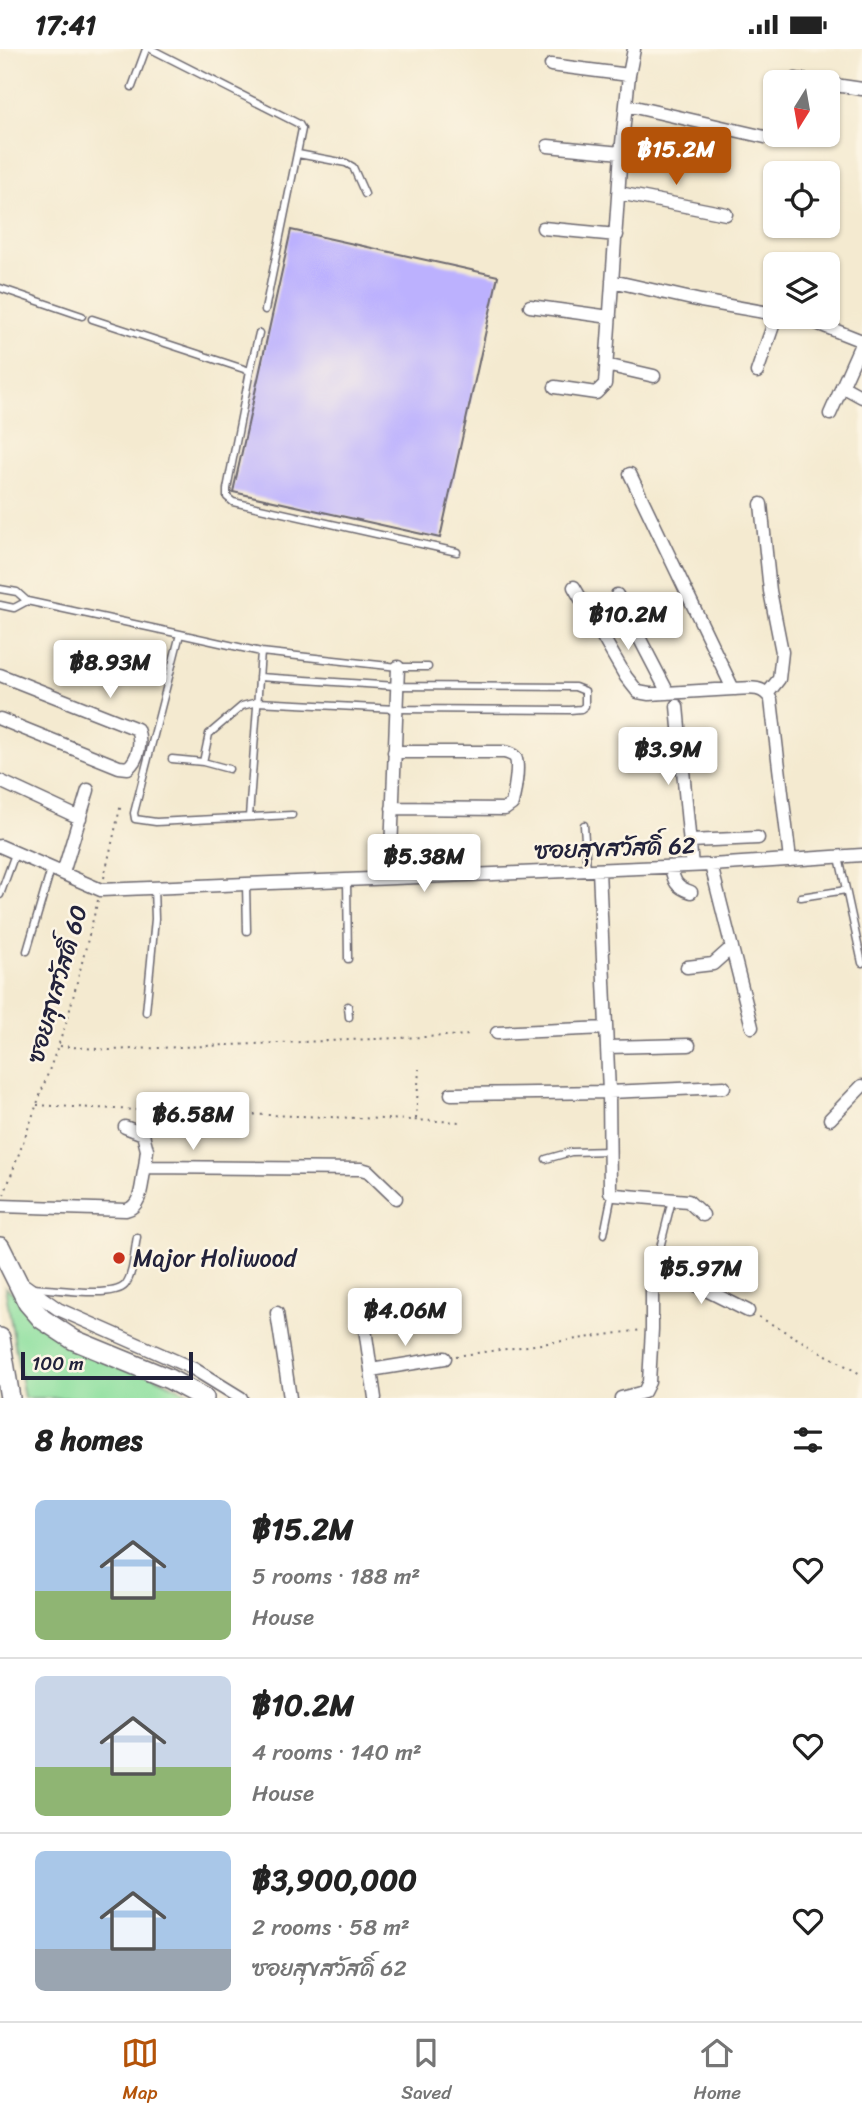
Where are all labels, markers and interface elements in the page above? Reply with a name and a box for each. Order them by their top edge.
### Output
text: 17:41 [35,2,96,48]
north arrow [763,70,840,147]
map controls [763,70,840,329]
pin: ฿15.2M [619,127,733,187]
text: ฿15.2M [637,129,715,170]
button: locate [763,161,840,238]
button: layers [763,252,840,329]
pin: ฿10.2M [571,593,685,652]
text: ฿10.2M [589,594,667,635]
pin: ฿8.93M [53,641,167,700]
text: ฿8.93M [69,642,151,683]
pin: ฿3.9M [619,727,717,787]
text: ฿3.9M [634,729,702,770]
street label: ซอยสุขสวัสดิ์ 62 [534,824,697,872]
pin: ฿5.38M [367,835,481,894]
text: ฿5.38M [383,836,465,877]
street label: ซอยสุขสวัสดิ์ 60 [14,900,100,1068]
pin: ฿6.58M [136,1093,250,1152]
text: ฿6.58M [152,1094,234,1135]
place label: Major Holiwood [133,1237,298,1279]
pin: ฿5.97M [644,1247,758,1306]
text: ฿5.97M [660,1248,742,1289]
marker: Major Holiwood [111,1250,127,1266]
pin: ฿4.06M [348,1289,462,1348]
text: ฿4.06M [364,1290,446,1331]
text: 100 m [32,1347,84,1380]
scale bar [21,1349,192,1381]
text: 8 homes [35,1413,143,1467]
icon: filters [789,1421,827,1459]
text: ฿15.2M [252,1502,353,1556]
icon: home [91,1528,175,1612]
icon: heart [789,1551,827,1589]
text: 5 rooms · 188 m² [252,1556,420,1597]
text: House [252,1597,314,1638]
text: ฿10.2M [252,1678,354,1732]
icon: home [91,1704,175,1788]
icon: heart [789,1727,827,1765]
text: 4 rooms · 140 m² [252,1732,422,1773]
text: House [252,1773,314,1814]
text: ฿3,900,000 [252,1853,417,1907]
icon: home [91,1879,175,1963]
icon: heart [789,1902,827,1940]
text: 2 rooms · 58 m² [252,1907,410,1948]
text: ซอยสุขสวัสดิ์ 62 [252,1948,407,1989]
tab: Map [121,2034,159,2109]
tab: Saved [401,2034,451,2109]
tab: Home [693,2034,741,2109]

